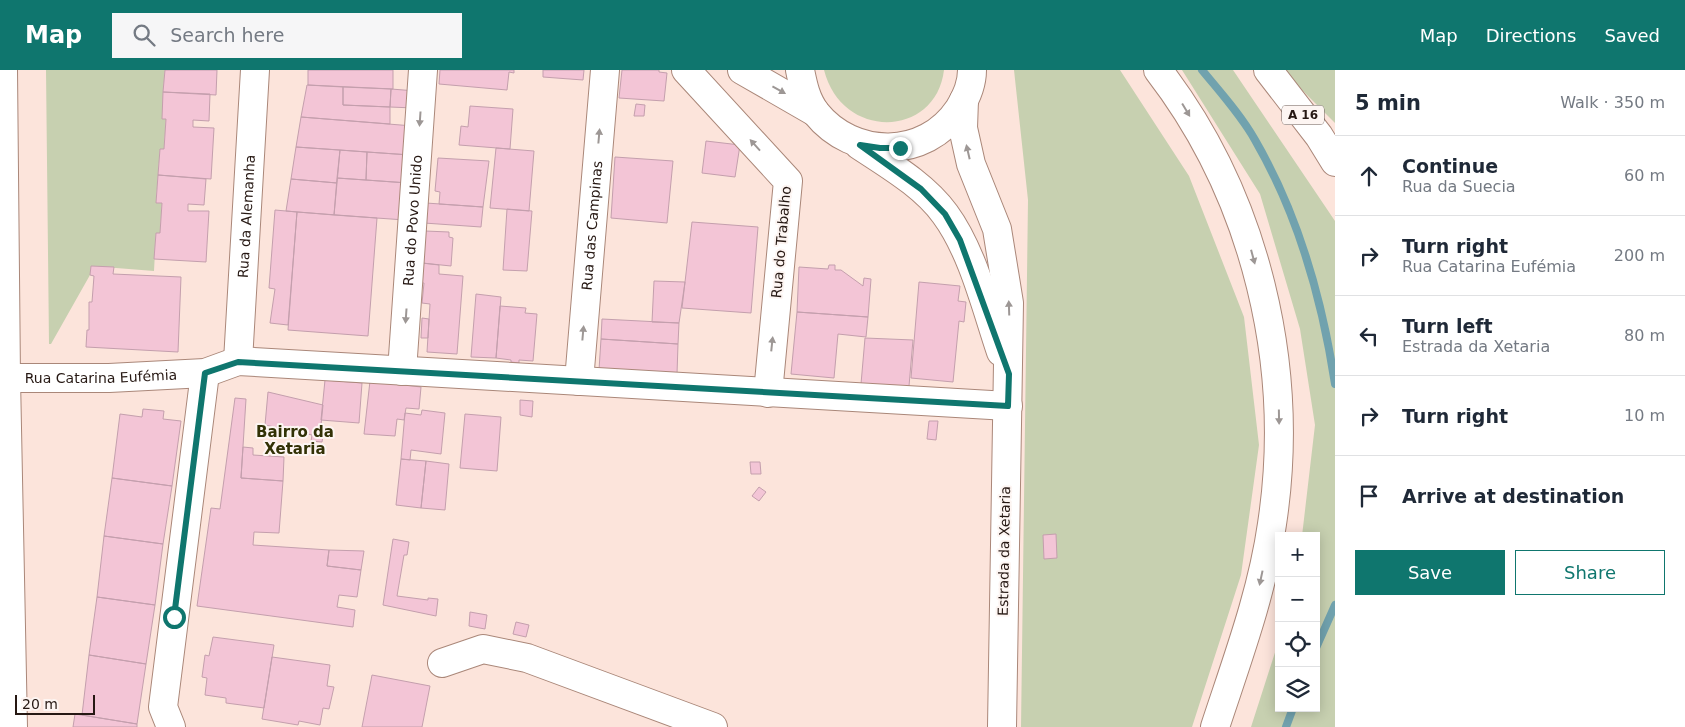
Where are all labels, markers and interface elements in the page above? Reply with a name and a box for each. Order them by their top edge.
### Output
search box [112,13,462,58]
text: Map [25,21,82,49]
icon: search [130,21,158,49]
text: Search here [170,24,284,46]
text: Map [1420,25,1458,46]
text: Directions [1486,25,1576,46]
text: Saved [1604,25,1660,46]
one-way arrow [772,86,785,95]
text: 5 min [1355,91,1421,115]
text: Walk · 350 m [1560,93,1665,112]
one-way arrow [1181,103,1190,116]
road number: A 16 [1282,106,1324,124]
one-way arrow [416,111,424,127]
one-way arrow [596,128,604,144]
route end [889,137,912,160]
one-way arrow [749,140,761,152]
one-way arrow [964,144,972,159]
street label: Rua da Alemanha [235,154,258,278]
street label: Rua do Povo Unido [400,154,425,286]
text: Continue [1402,155,1498,177]
street label: Rua das Campinas [579,160,605,291]
icon: ahead [1355,162,1383,190]
text: 60 m [1624,166,1665,185]
text: Rua da Suecia [1402,177,1516,196]
street label: Rua do Trabalho [768,185,794,299]
text: Turn right [1402,235,1508,257]
icon: right [1355,242,1383,270]
text: 200 m [1614,246,1665,265]
one-way arrow [1249,250,1257,265]
text: Rua Catarina Eufémia [1402,257,1576,276]
one-way arrow [1004,300,1012,316]
one-way arrow [402,308,410,324]
text: Turn left [1402,315,1493,337]
icon: left [1355,322,1383,350]
one-way arrow [580,325,588,341]
text: 80 m [1624,326,1665,345]
one-way arrow [769,336,777,352]
text: Estrada da Xetaria [1402,337,1550,356]
street label: Rua Catarina Eufémia [25,366,178,386]
icon: right [1355,402,1383,430]
text: Turn right [1402,405,1508,427]
text: 10 m [1624,406,1665,425]
one-way arrow [1275,410,1283,426]
district label: Bairro da Xetaria [256,423,334,458]
icon: arrive [1355,482,1383,510]
text: Arrive at destination [1402,485,1624,507]
street label: Estrada da Xetaria [995,486,1013,616]
map controls [1275,532,1320,712]
button: + [1275,532,1320,577]
button: Save [1355,550,1505,595]
button: Share [1515,550,1665,595]
one-way arrow [1257,571,1265,586]
button: − [1275,577,1320,622]
route start [163,606,186,629]
button: locate [1275,622,1320,667]
button: layers [1275,667,1320,712]
scale bar [15,692,95,715]
text: 20 m [22,696,58,712]

